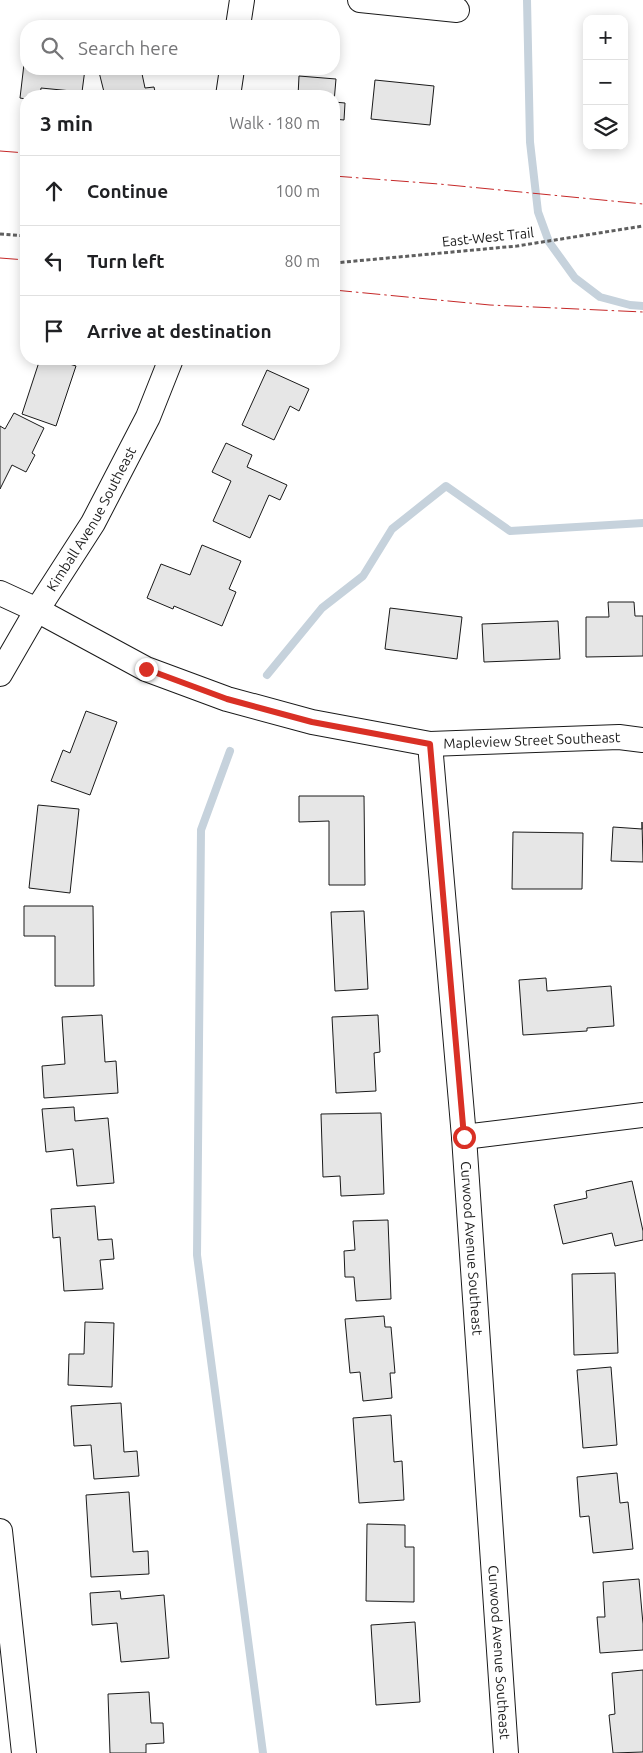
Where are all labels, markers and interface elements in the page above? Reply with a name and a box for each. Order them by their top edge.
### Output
map controls [583,15,628,150]
button: + [583,15,628,60]
search box [20,20,340,75]
icon: search [38,34,66,62]
text: Search here [78,37,178,59]
button: − [583,60,628,105]
button: layers [583,105,628,150]
text: 3 min [40,111,93,135]
text: Walk · 180 m [229,114,320,132]
icon: ahead [40,177,68,205]
text: Continue [87,180,168,202]
text: 100 m [275,182,320,200]
street label: East-West Trail [441,224,535,250]
icon: left [40,247,68,275]
text: Turn left [87,250,165,272]
text: 80 m [284,252,320,270]
icon: arrive [40,317,68,345]
text: Arrive at destination [87,320,272,342]
street label: Kimball Avenue Southeast [43,444,139,594]
route end [135,658,158,681]
street label: Mapleview Street Southeast [443,729,621,751]
route start [453,1126,476,1149]
street label: Curwood Avenue Southeast [458,1161,486,1336]
street label: Curwood Avenue Southeast [485,1565,513,1741]

